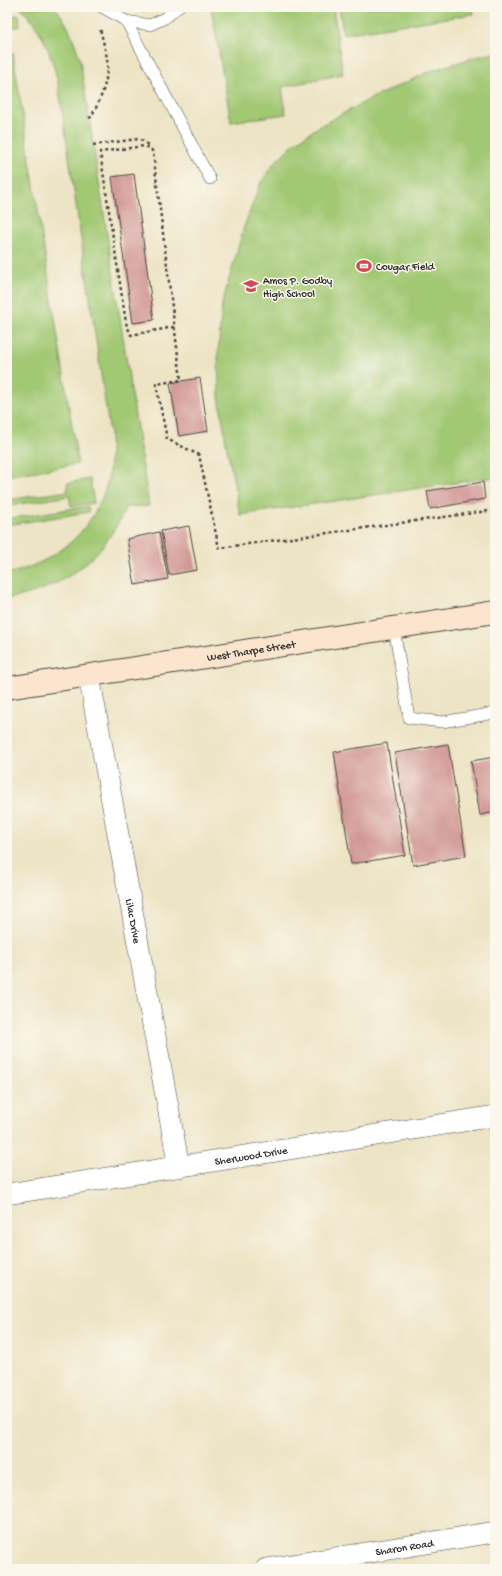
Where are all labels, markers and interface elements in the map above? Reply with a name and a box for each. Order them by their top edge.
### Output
sports icon: Cougar Field [355,257,373,275]
place label: Cougar Field [376,262,436,274]
place label: Amos P. Godby High School [263,276,333,301]
school or university icon: Amos P. Godby High School [242,277,260,295]
street label: West Tharpe Street [206,639,298,665]
street label: Lilac Drive [122,898,142,945]
street label: Sherwood Drive [214,1145,289,1169]
street label: Sharon Road [375,1538,436,1559]

